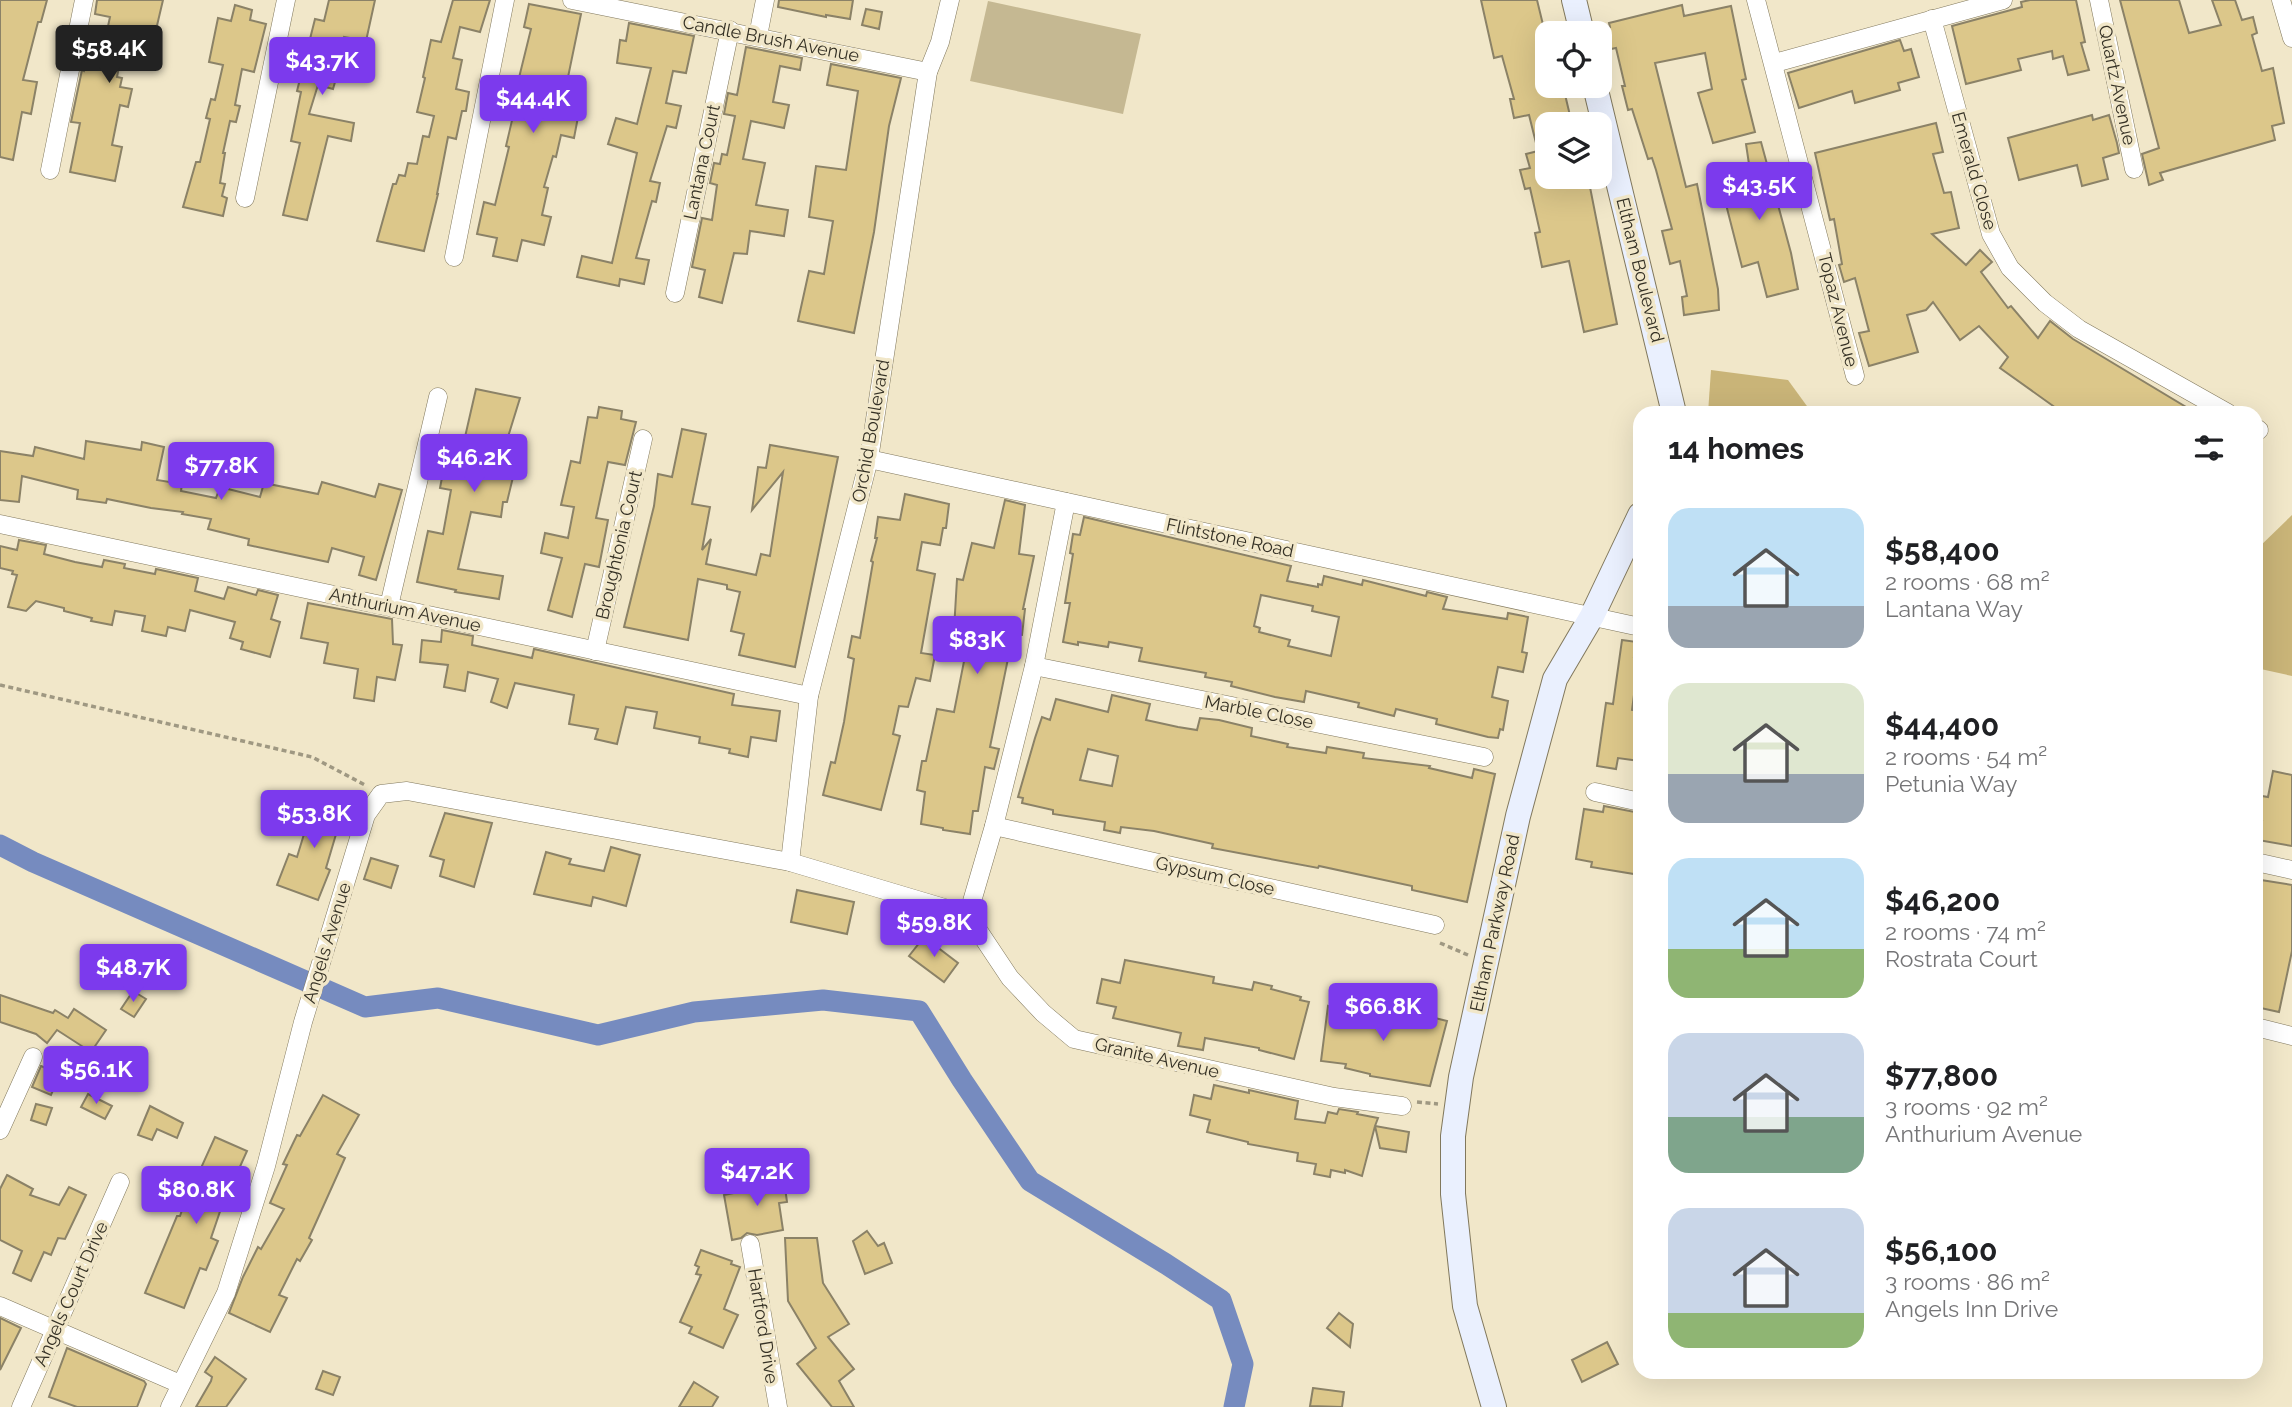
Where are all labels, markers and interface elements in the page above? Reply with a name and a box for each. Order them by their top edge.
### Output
street label: Candle Brush Avenue [681,11,862,66]
map controls [1535,21,1612,189]
button: locate [1535,21,1612,98]
street label: Quartz Avenue [2094,23,2141,147]
pin: $58.4K [52,25,166,85]
text: $58.4K [72,34,146,61]
pin: $43.7K [265,38,379,97]
text: $43.7K [285,46,359,73]
pin: $44.4K [476,76,590,135]
text: $44.4K [496,84,570,111]
street label: Lantana Court [679,102,724,222]
street label: Emerald Close [1948,109,2002,233]
button: layers [1535,112,1612,189]
pin: $43.5K [1702,162,1816,222]
text: $43.5K [1722,171,1796,198]
street label: Eltham Boulevard [1612,195,1669,344]
street label: Topaz Avenue [1814,251,1863,369]
street label: Orchid Boulevard [848,358,893,504]
icon: filters [2190,429,2228,467]
text: 14 homes [1668,431,1804,466]
pin: $46.2K [417,434,531,494]
pin: $77.8K [164,442,278,502]
text: $46.2K [436,443,512,470]
text: $77.8K [184,451,258,478]
street label: Broughtonia Court [591,468,646,622]
street label: Flintstone Road [1164,514,1296,561]
text: $58,400 [1885,533,2000,568]
icon: home [1724,536,1808,620]
text: 2 rooms · 68 m² [1885,568,2050,595]
street label: Anthurium Avenue [327,583,483,636]
text: Lantana Way [1885,595,2023,622]
pin: $83K [936,616,1018,676]
text: $83K [949,625,1005,652]
street label: Marble Close [1203,691,1316,732]
text: $44,400 [1885,708,1999,743]
icon: home [1724,711,1808,795]
text: 2 rooms · 54 m² [1885,743,2047,770]
text: Petunia Way [1885,770,2017,797]
pin: $53.8K [257,790,371,850]
text: $53.8K [277,799,351,826]
street label: Eltham Parkway Road [1465,832,1524,1014]
street label: Gypsum Close [1154,852,1277,899]
street label: Angels Avenue [298,880,355,1006]
text: $46,200 [1885,883,2000,918]
icon: home [1724,886,1808,970]
pin: $59.8K [877,900,991,959]
text: $59.8K [896,908,972,935]
text: 2 rooms · 74 m² [1885,918,2046,945]
pin: $48.7K [76,944,190,1004]
text: Rostrata Court [1885,945,2038,972]
text: $48.7K [96,953,170,980]
pin: $66.8K [1326,984,1440,1043]
text: $66.8K [1345,992,1421,1019]
street label: Granite Avenue [1093,1033,1222,1082]
pin: $56.1K [39,1046,153,1106]
text: $56.1K [59,1055,133,1082]
text: $77,800 [1885,1058,1998,1093]
icon: home [1724,1061,1808,1145]
text: 3 rooms · 92 m² [1885,1093,2048,1120]
text: Anthurium Avenue [1885,1120,2082,1147]
pin: $47.2K [700,1148,814,1208]
text: $47.2K [721,1157,793,1184]
pin: $80.8K [139,1166,253,1226]
text: $80.8K [157,1175,235,1202]
street label: Angels Court Drive [29,1218,112,1369]
text: $56,100 [1885,1233,1997,1268]
icon: home [1724,1236,1808,1320]
street label: Hartford Drive [744,1267,783,1386]
text: 3 rooms · 86 m² [1885,1268,2050,1295]
text: Angels Inn Drive [1885,1295,2058,1322]

